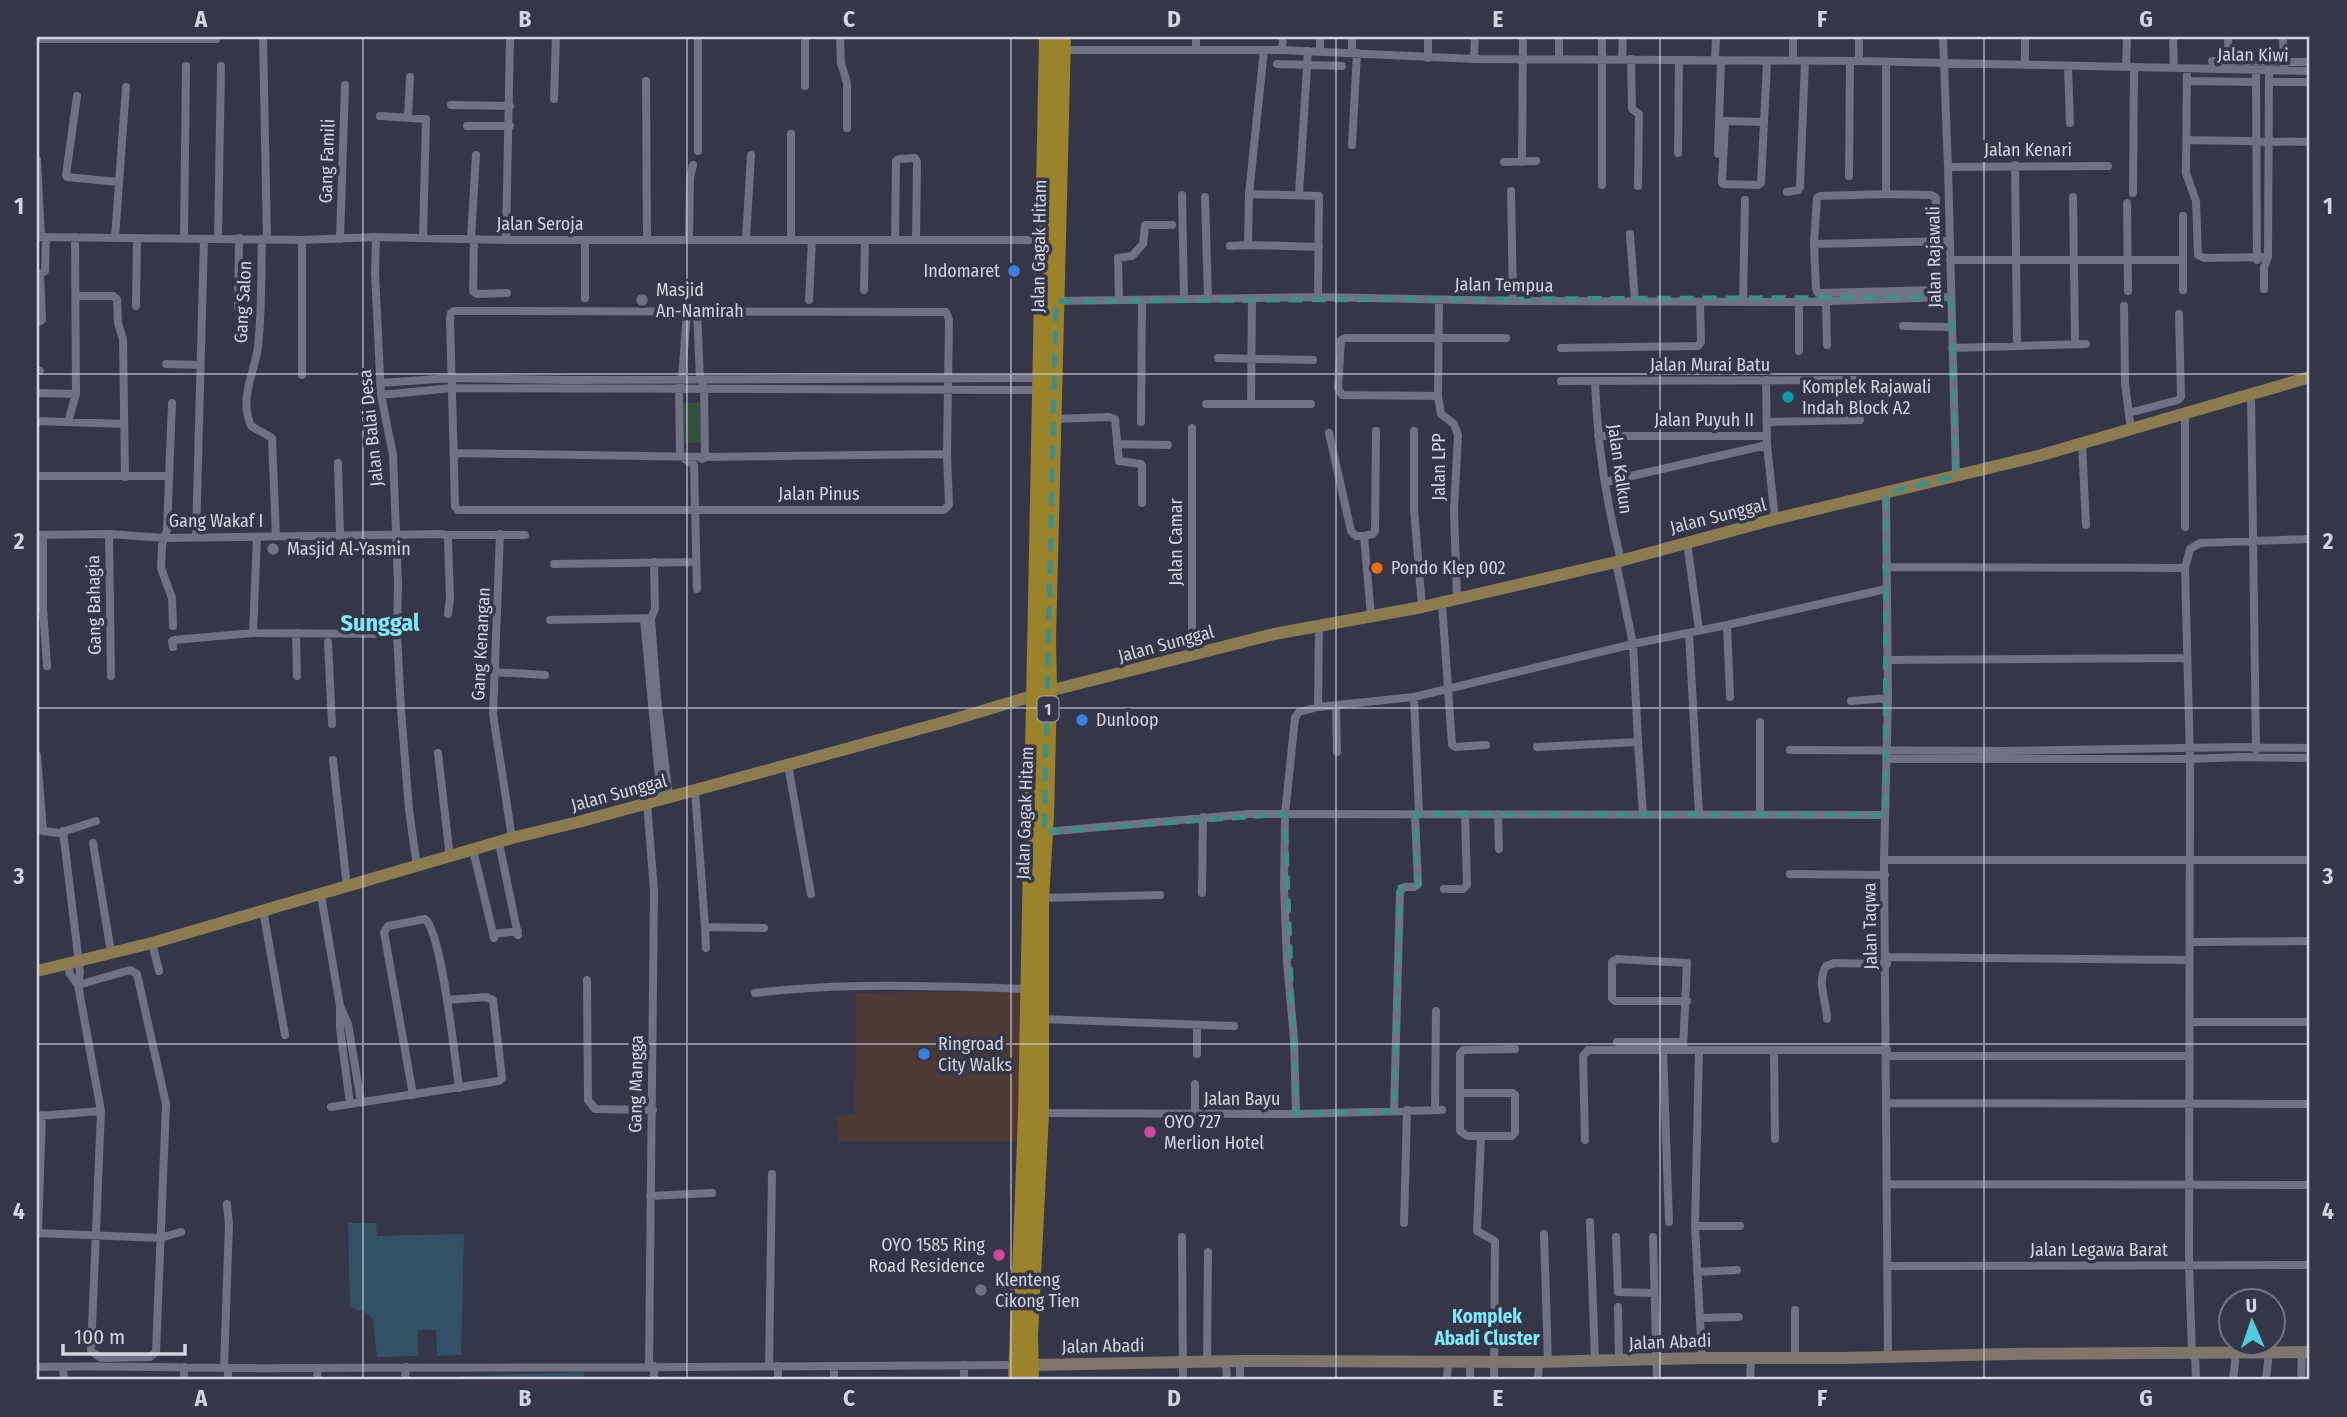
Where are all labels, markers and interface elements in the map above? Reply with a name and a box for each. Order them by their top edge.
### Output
text: A [194,5,208,33]
text: B [519,5,532,33]
text: C [843,5,855,33]
text: D [1167,5,1181,33]
text: E [1493,5,1504,33]
text: F [1817,5,1827,33]
text: G [2139,5,2153,33]
street label: Jalan Kiwi [2217,43,2289,67]
street label: Gang Famili [315,118,339,204]
street label: Jalan Kenari [1984,139,2072,161]
street label: Jalan Gagak Hitam [1027,179,1051,313]
text: 1 [14,192,24,220]
text: 1 [2323,192,2333,220]
street label: Jalan Rajawali [1922,206,1946,308]
street label: Jalan Seroja [496,213,584,235]
street label: Gang Salon [230,260,256,344]
place label: Indomaret [923,260,1000,282]
marker: Indomaret [1006,263,1022,279]
street label: Jalan Tempua [1454,273,1554,297]
place label: Masjid An-Namirah [656,279,744,322]
marker: Masjid An-Namirah [634,292,650,308]
street label: Jalan Murai Batu [1650,354,1770,376]
street label: Jalan Balai Desa [354,368,388,487]
place label: Komplek Rajawali Indah Block A2 [1802,376,1931,419]
marker: Komplek Rajawali Indah Block A2 [1780,389,1796,405]
street label: Jalan Puyuh II [1654,409,1754,431]
street label: Jalan Kalkun [1603,423,1637,515]
street label: Jalan LPP [1428,433,1450,501]
street label: Jalan Pinus [778,483,860,505]
street label: Jalan Sunggal [1668,493,1769,539]
street label: Jalan Camar [1165,498,1187,586]
street label: Gang Wakaf I [169,510,263,532]
text: 2 [13,527,25,555]
text: 2 [2322,527,2334,555]
place label: Masjid Al-Yasmin [287,538,411,560]
marker: Masjid Al-Yasmin [265,541,281,557]
street label: Gang Bahagia [82,555,106,655]
place label: Pondo Klep 002 [1391,557,1506,579]
marker: Pondo Klep 002 [1369,560,1385,576]
street label: Gang Kenangan [467,587,495,701]
district label: Sunggal [340,609,420,637]
street label: Jalan Sunggal [1116,621,1217,667]
road number: 1 [1038,696,1058,722]
place label: Dunloop [1096,709,1159,731]
marker: Dunloop [1074,712,1090,728]
street label: Jalan Gagak Hitam [1012,746,1038,880]
street label: Jalan Sunggal [569,770,670,816]
text: 3 [13,862,25,890]
text: 3 [2322,862,2334,890]
street label: Jalan Taqwa [1858,882,1882,970]
place label: Ringroad City Walks [938,1033,1012,1076]
street label: Gang Mangga [624,1035,648,1133]
marker: Ringroad City Walks [916,1046,932,1062]
street label: Jalan Bayu [1204,1088,1280,1110]
place label: OYO 727 Merlion Hotel [1164,1111,1264,1154]
marker: OYO 727 Merlion Hotel [1142,1124,1158,1140]
text: 4 [13,1197,25,1225]
text: 4 [2322,1197,2334,1225]
place label: OYO 1585 Ring Road Residence [869,1234,986,1277]
street label: Jalan Legawa Barat [2030,1239,2168,1261]
marker: OYO 1585 Ring Road Residence [991,1247,1007,1263]
place label: Klenteng Cikong Tien [995,1269,1080,1312]
marker: Klenteng Cikong Tien [973,1282,989,1298]
north arrow [2218,1288,2288,1358]
text: U [2245,1294,2257,1317]
district label: Komplek Abadi Cluster [1433,1305,1541,1350]
scale bar [63,1312,186,1356]
text: 100 m [74,1324,125,1350]
street label: Jalan Abadi [1628,1330,1712,1354]
street label: Jalan Abadi [1061,1334,1145,1358]
text: A [194,1384,208,1412]
text: B [519,1384,532,1412]
text: C [843,1384,855,1412]
text: D [1167,1384,1181,1412]
text: E [1493,1384,1504,1412]
text: F [1817,1384,1827,1412]
text: G [2139,1384,2153,1412]

